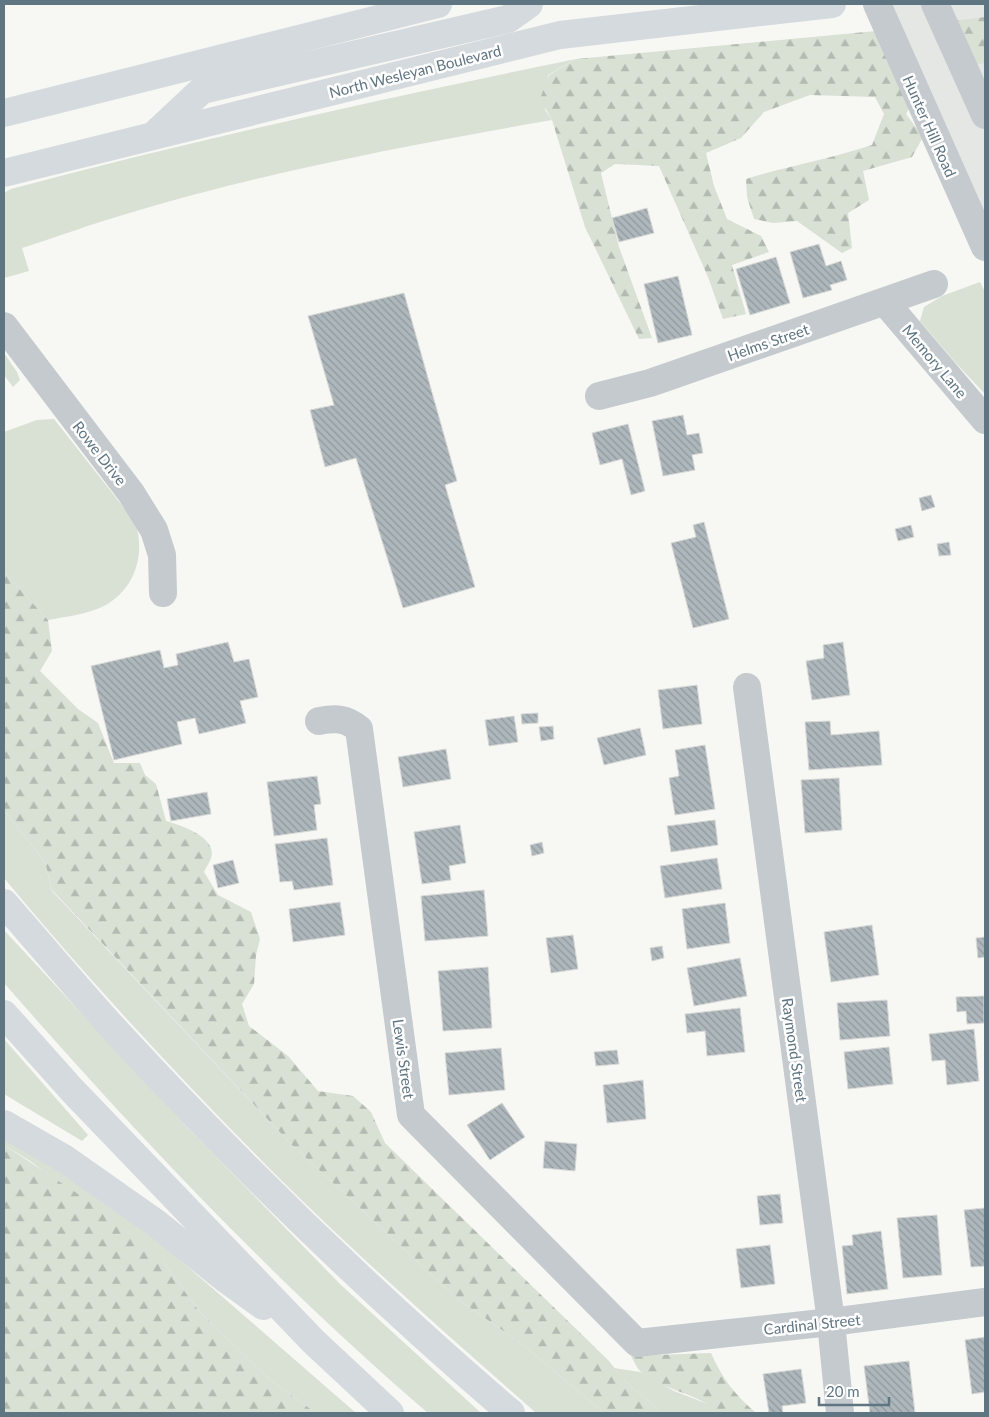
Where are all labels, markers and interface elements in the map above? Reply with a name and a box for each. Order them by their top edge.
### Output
street label: North Wesleyan Boulevard [327,41,503,101]
street label: Hunter Hill Road [900,72,960,180]
street label: Helms Street [725,319,812,364]
street label: Memory Lane [899,321,971,402]
street label: Rowe Drive [69,417,131,489]
street label: Raymond Street [779,997,811,1104]
street label: Lewis Street [390,1018,419,1101]
street label: Cardinal Street [763,1310,862,1338]
scale bar [819,1374,889,1406]
text: 20 m [826,1382,860,1400]

